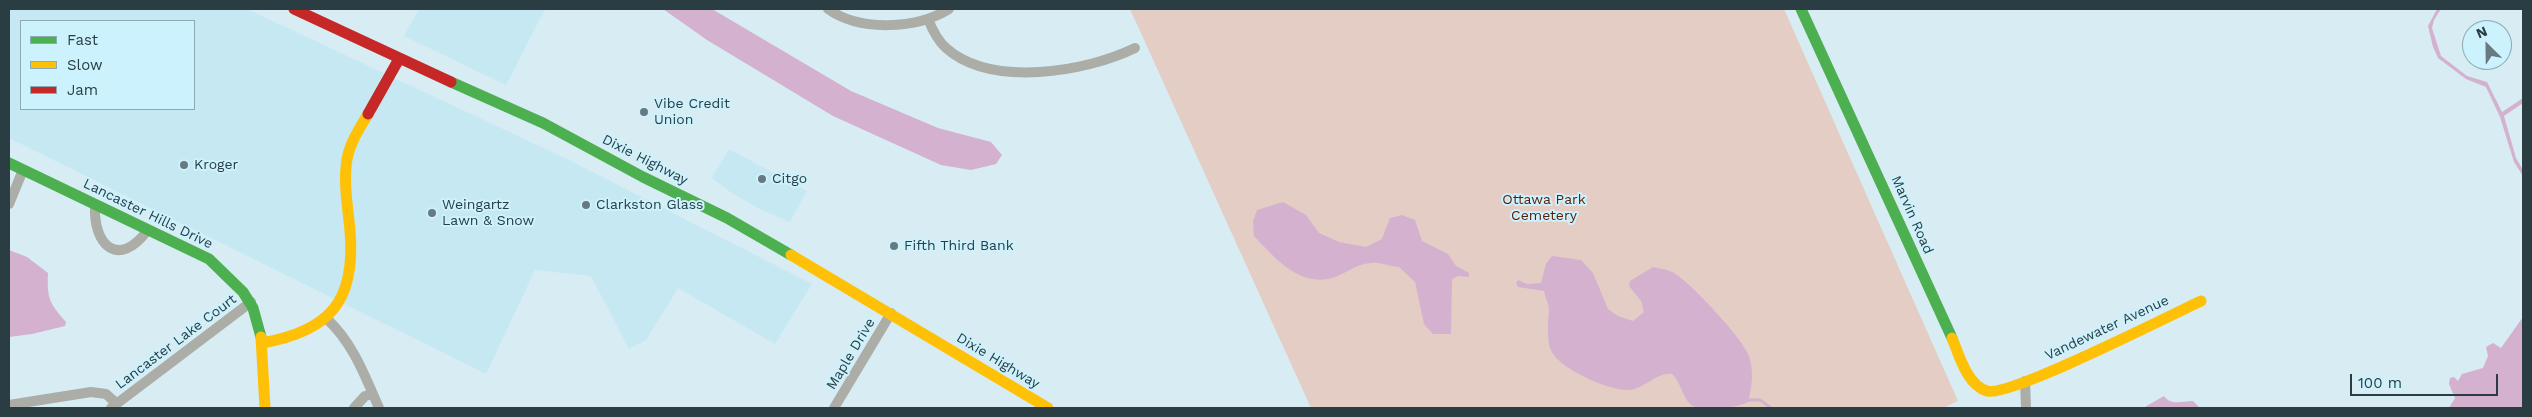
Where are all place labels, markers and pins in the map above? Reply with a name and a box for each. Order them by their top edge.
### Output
place label: Vibe Credit Union [654,96,730,128]
marker: Vibe Credit Union [638,106,650,118]
place label: Kroger [194,157,238,173]
marker: Kroger [178,159,190,171]
place label: Citgo [772,171,807,187]
marker: Citgo [756,173,768,185]
place label: Weingartz Lawn & Snow [442,197,534,230]
place label: Clarkston Glass [596,197,703,213]
marker: Clarkston Glass [580,199,592,211]
marker: Weingartz Lawn & Snow [426,207,438,219]
place label: Fifth Third Bank [904,238,1014,254]
marker: Fifth Third Bank [888,240,900,252]

